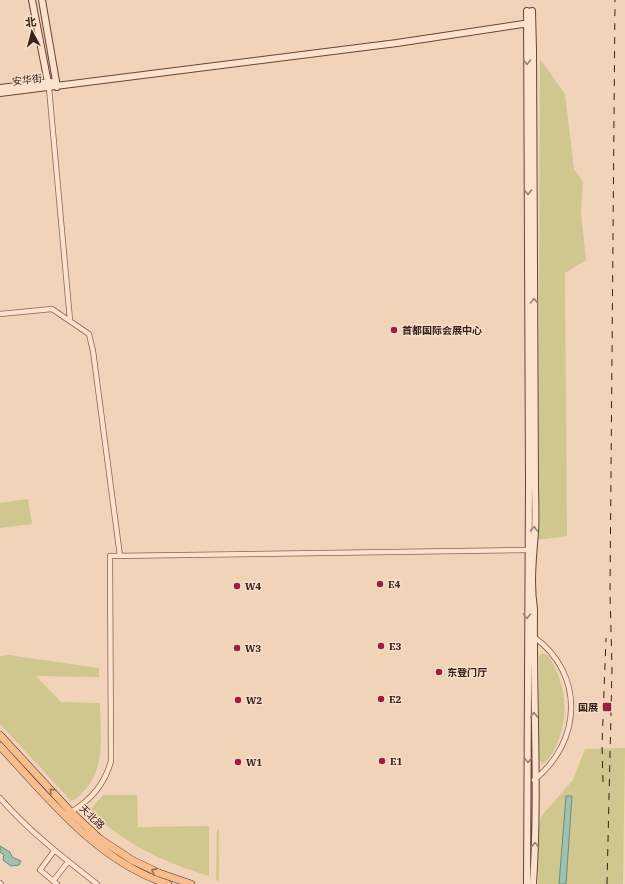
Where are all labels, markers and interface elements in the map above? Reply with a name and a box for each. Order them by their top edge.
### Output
north arrow [12,12,52,52]
text: 北 [24,14,37,30]
one-way arrow [523,59,531,65]
street label: 安华街 [11,72,43,88]
one-way arrow [524,189,532,195]
one-way arrow [530,298,538,304]
place label: 首都国际会展中心 [402,324,482,337]
marker: 首都国际会展中心 [389,325,399,335]
one-way arrow [530,526,539,532]
place label: E4 [388,578,401,591]
marker: E4 [375,579,385,589]
place label: W4 [245,580,261,593]
marker: W4 [232,581,242,591]
one-way arrow [523,613,531,619]
place label: E3 [389,640,402,653]
marker: E3 [376,641,386,651]
place label: W3 [245,642,261,655]
marker: W3 [232,643,242,653]
place label: 东登门厅 [447,666,487,679]
marker: 东登门厅 [434,667,444,677]
place label: E2 [389,693,402,706]
place label: W2 [246,694,262,707]
marker: E2 [376,694,386,704]
marker: W2 [233,695,243,705]
place label: 国展 [578,701,598,714]
marker: 国展 [601,701,613,713]
one-way arrow [530,712,538,718]
place label: E1 [390,755,403,768]
place label: W1 [246,756,262,769]
marker: E1 [377,756,387,766]
marker: W1 [233,757,243,767]
one-way arrow [524,757,532,763]
one-way arrow [50,789,57,796]
street label: 天北路 [77,802,107,832]
one-way arrow [530,842,539,848]
one-way arrow [151,868,158,876]

